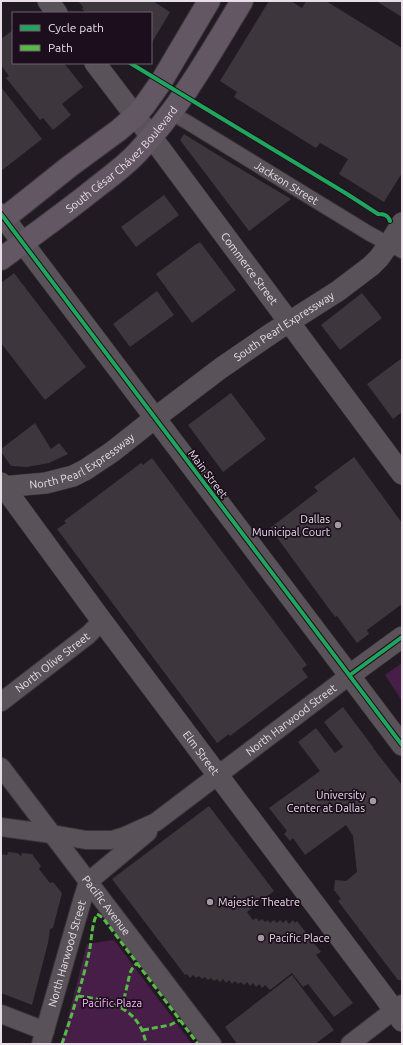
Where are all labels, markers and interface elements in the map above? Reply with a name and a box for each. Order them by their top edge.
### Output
legend [12,12,152,64]
text: Cycle path [48,21,104,34]
text: Path [48,41,73,54]
street label: South César Chávez Boulevard [63,104,180,215]
street label: Jackson Street [252,159,321,207]
street label: Commerce Street [219,230,280,307]
street label: South Pearl Expressway [232,289,337,363]
street label: North Pearl Expressway [29,430,137,490]
street label: Main Street [186,447,230,501]
place label: Dallas Municipal Court [252,513,331,538]
marker: Dallas Municipal Court [333,520,343,530]
street label: North Olive Street [13,630,93,695]
street label: North Harwood Street [243,681,339,758]
street label: Elm Street [181,729,222,778]
place label: University Center at Dallas [287,789,366,814]
marker: University Center at Dallas [368,796,378,806]
street label: Pacific Avenue [80,873,133,938]
place label: Majestic Theatre [218,896,300,908]
marker: Majestic Theatre [205,897,215,907]
street label: North Harwood Street [46,898,88,1008]
place label: Pacific Place [269,932,330,944]
marker: Pacific Place [256,933,266,943]
park label: Pacific Plaza [82,997,142,1009]

